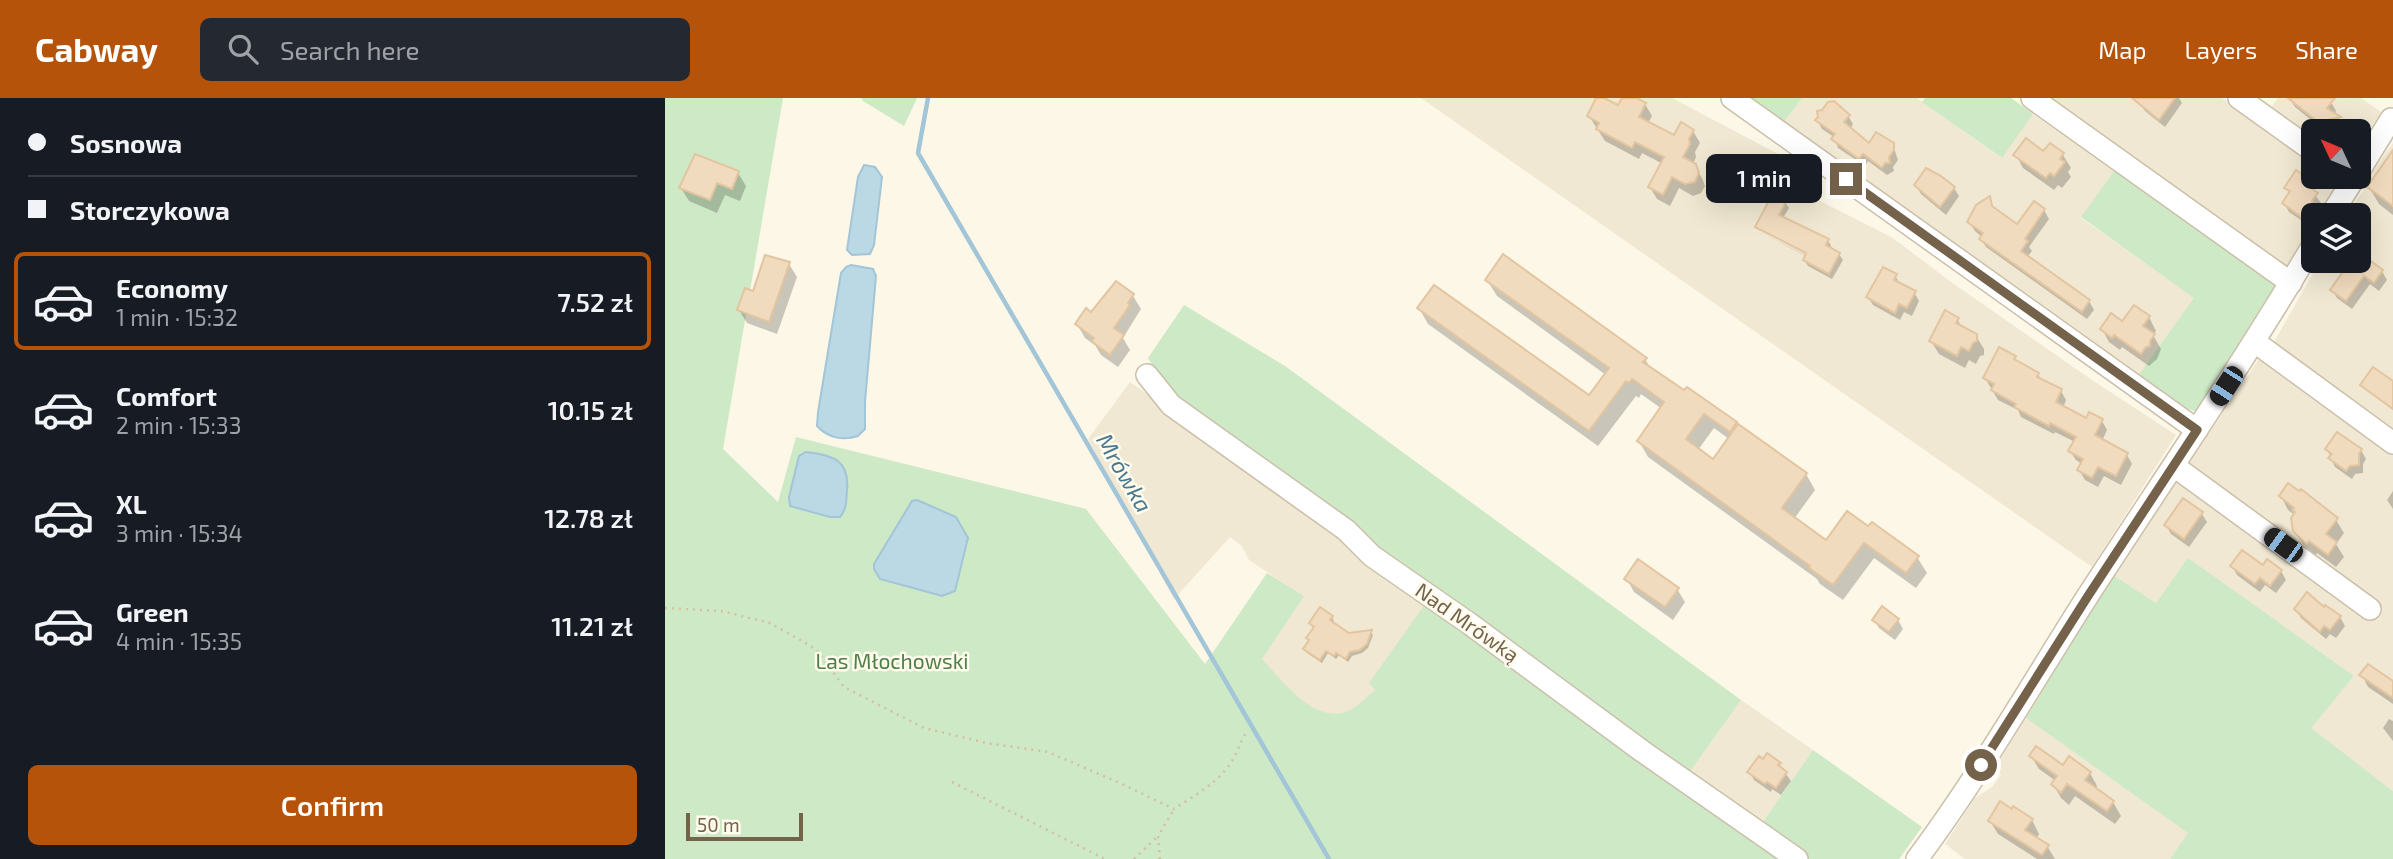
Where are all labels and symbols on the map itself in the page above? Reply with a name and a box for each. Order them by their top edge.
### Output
north arrow [2301,119,2371,189]
callout: 1 min [1706,154,1821,204]
route end [1830,163,1862,195]
car [2206,363,2247,409]
water label: Mrówka [1091,428,1159,517]
car [2260,524,2307,566]
street label: Nad Mrówką [1411,577,1525,667]
park label: Las Młochowski [815,648,969,673]
route start [1965,749,1997,781]
scale bar [686,810,803,842]

